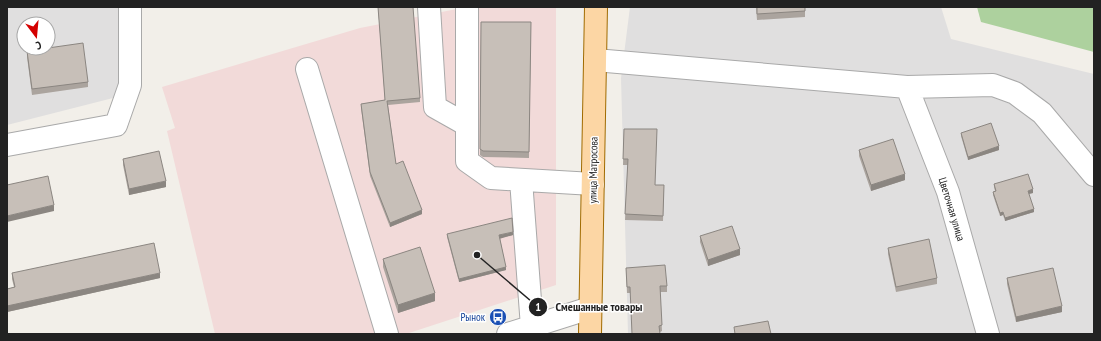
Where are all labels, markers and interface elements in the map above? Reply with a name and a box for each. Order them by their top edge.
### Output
north arrow [16,16,56,56]
text: С [34,38,43,53]
street label: улица Матросова [585,137,601,203]
street label: Цветочная улица [936,175,968,243]
callout: Смешанные товары [528,295,651,319]
text: 1 [535,299,541,314]
text: Смешанные товары [556,299,642,314]
bus stop icon: Рынок [488,307,508,327]
place label: Рынок [461,310,486,324]

